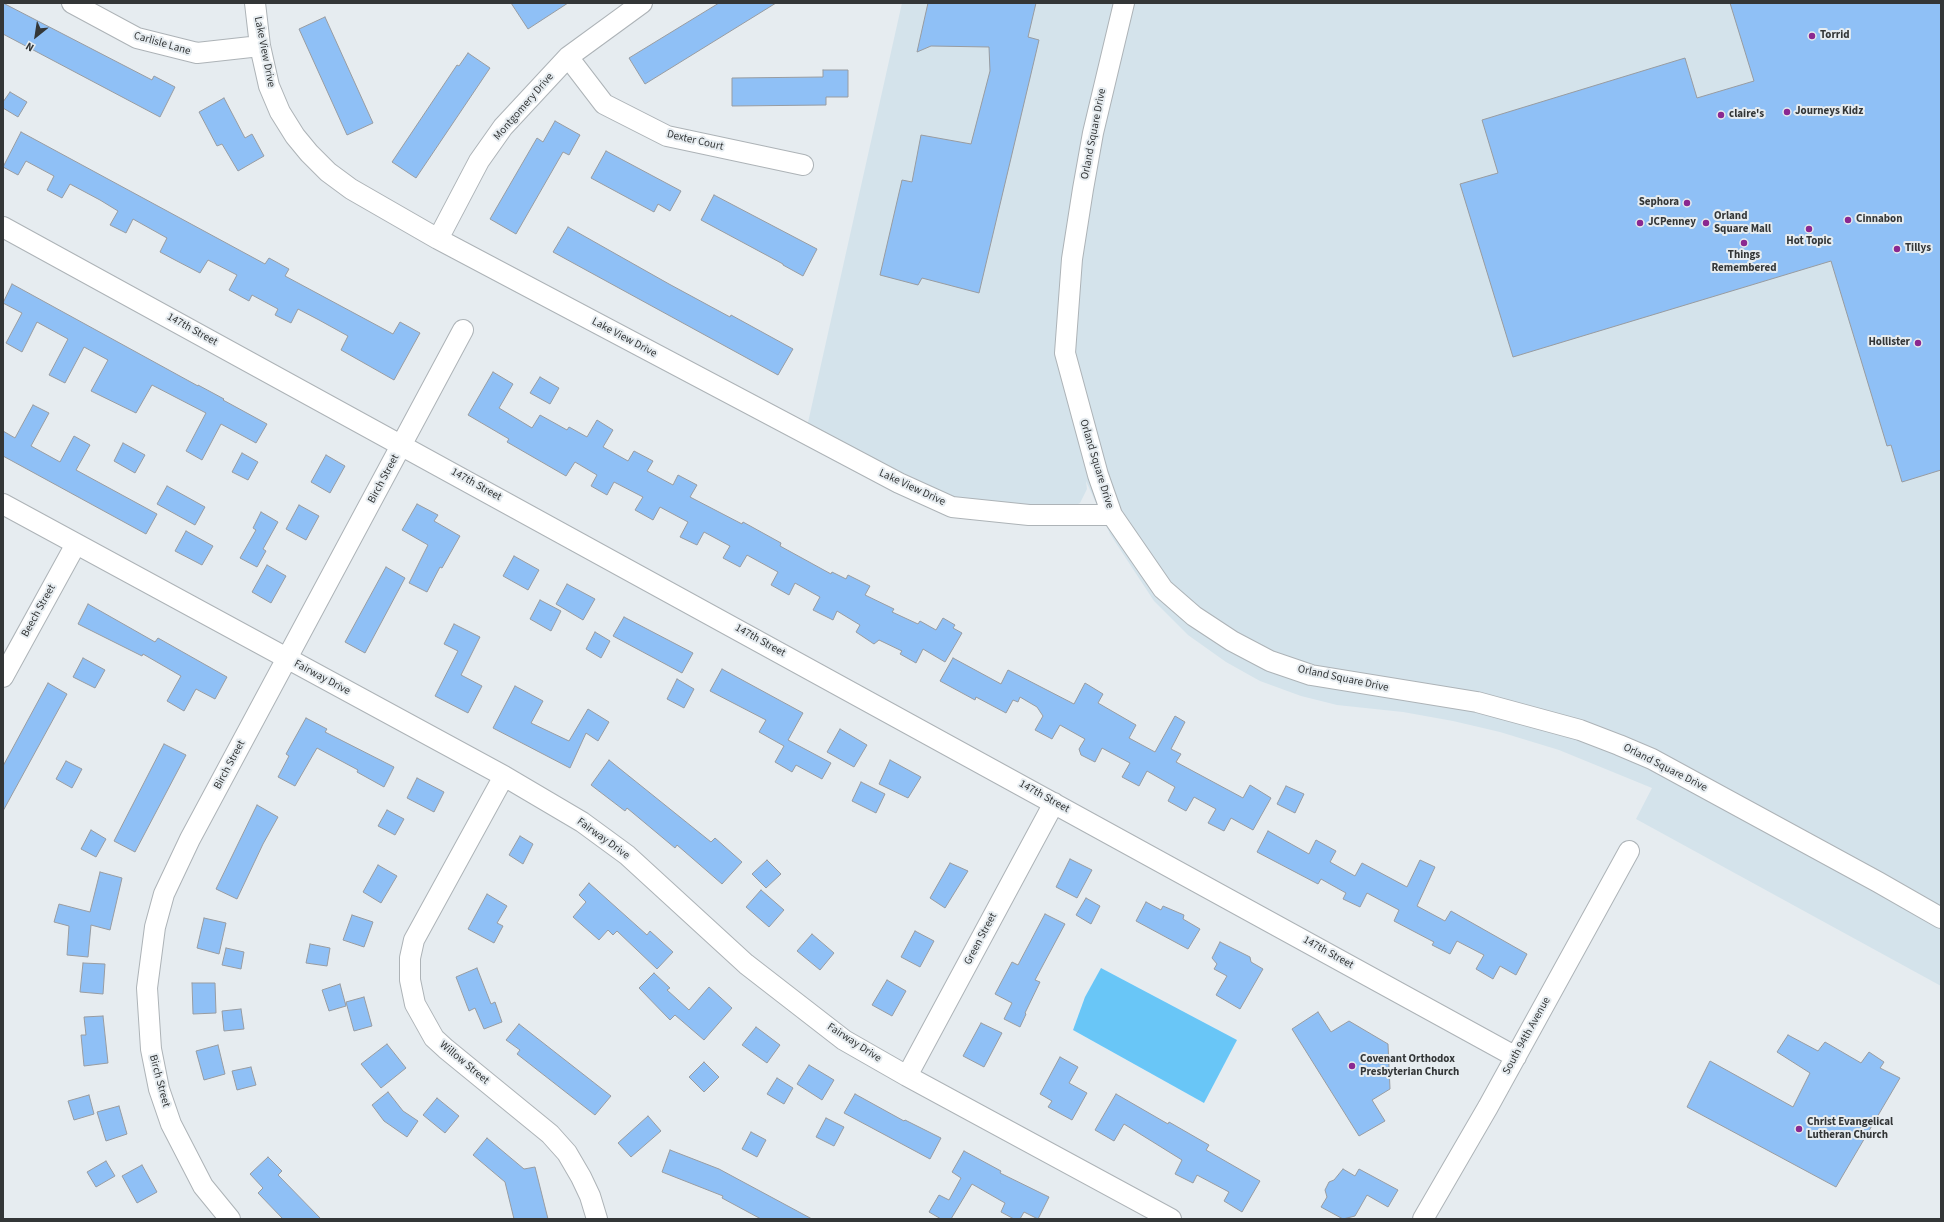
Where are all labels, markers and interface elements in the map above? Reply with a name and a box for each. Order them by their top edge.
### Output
north arrow [16,16,56,56]
street label: Lake View Drive [251,16,277,88]
place label: Torrid [1820,29,1849,43]
street label: Carlisle Lane [132,30,192,58]
marker: Torrid [1807,31,1817,41]
text: N [23,39,37,55]
street label: Montgomery Drive [491,71,557,143]
street label: Orland Square Drive [1079,87,1109,181]
place label: Journeys Kidz [1795,105,1863,119]
marker: Journeys Kidz [1782,107,1792,117]
place label: claire's [1729,108,1764,122]
marker: claire's [1716,110,1726,120]
street label: Dexter Court [665,128,725,154]
place label: Sephora [1639,196,1679,210]
marker: Sephora [1682,198,1692,208]
place label: Orland Square Mall [1714,210,1771,236]
place label: Cinnabon [1856,213,1903,227]
marker: Cinnabon [1843,215,1853,225]
place label: JCPenney [1648,216,1696,230]
marker: JCPenney [1635,218,1645,228]
marker: Orland Square Mall [1701,218,1711,228]
marker: Hot Topic [1804,224,1814,234]
place label: Hot Topic [1786,235,1832,249]
marker: Things Remembered [1739,238,1749,248]
place label: Tillys [1905,242,1931,256]
marker: Tillys [1892,244,1902,254]
place label: Things Remembered [1711,249,1777,275]
street label: 147th Street [164,311,220,349]
street label: Lake View Drive [589,315,659,361]
place label: Hollister [1868,336,1910,350]
marker: Hollister [1913,338,1923,348]
street label: Orland Square Drive [1076,418,1116,510]
street label: Birch Street [366,452,402,506]
street label: 147th Street [448,466,504,504]
street label: Lake View Drive [877,467,947,509]
street label: Beech Street [19,582,59,640]
street label: 147th Street [732,622,788,660]
street label: Fairway Drive [292,658,352,698]
street label: Orland Square Drive [1296,663,1390,695]
street label: Birch Street [212,738,248,792]
street label: Orland Square Drive [1621,741,1709,795]
street label: 147th Street [1016,778,1072,816]
street label: Fairway Drive [574,815,632,863]
street label: Green Street [962,911,1000,967]
street label: 147th Street [1300,934,1356,972]
street label: South 94th Avenue [1500,995,1554,1077]
street label: Fairway Drive [824,1021,884,1065]
street label: Willow Street [437,1038,491,1088]
street label: Birch Street [146,1053,172,1109]
place label: Covenant Orthodox Presbyterian Church [1360,1053,1459,1079]
marker: Covenant Orthodox Presbyterian Church [1347,1061,1357,1071]
place label: Christ Evangelical Lutheran Church [1807,1116,1893,1142]
marker: Christ Evangelical Lutheran Church [1794,1124,1804,1134]

